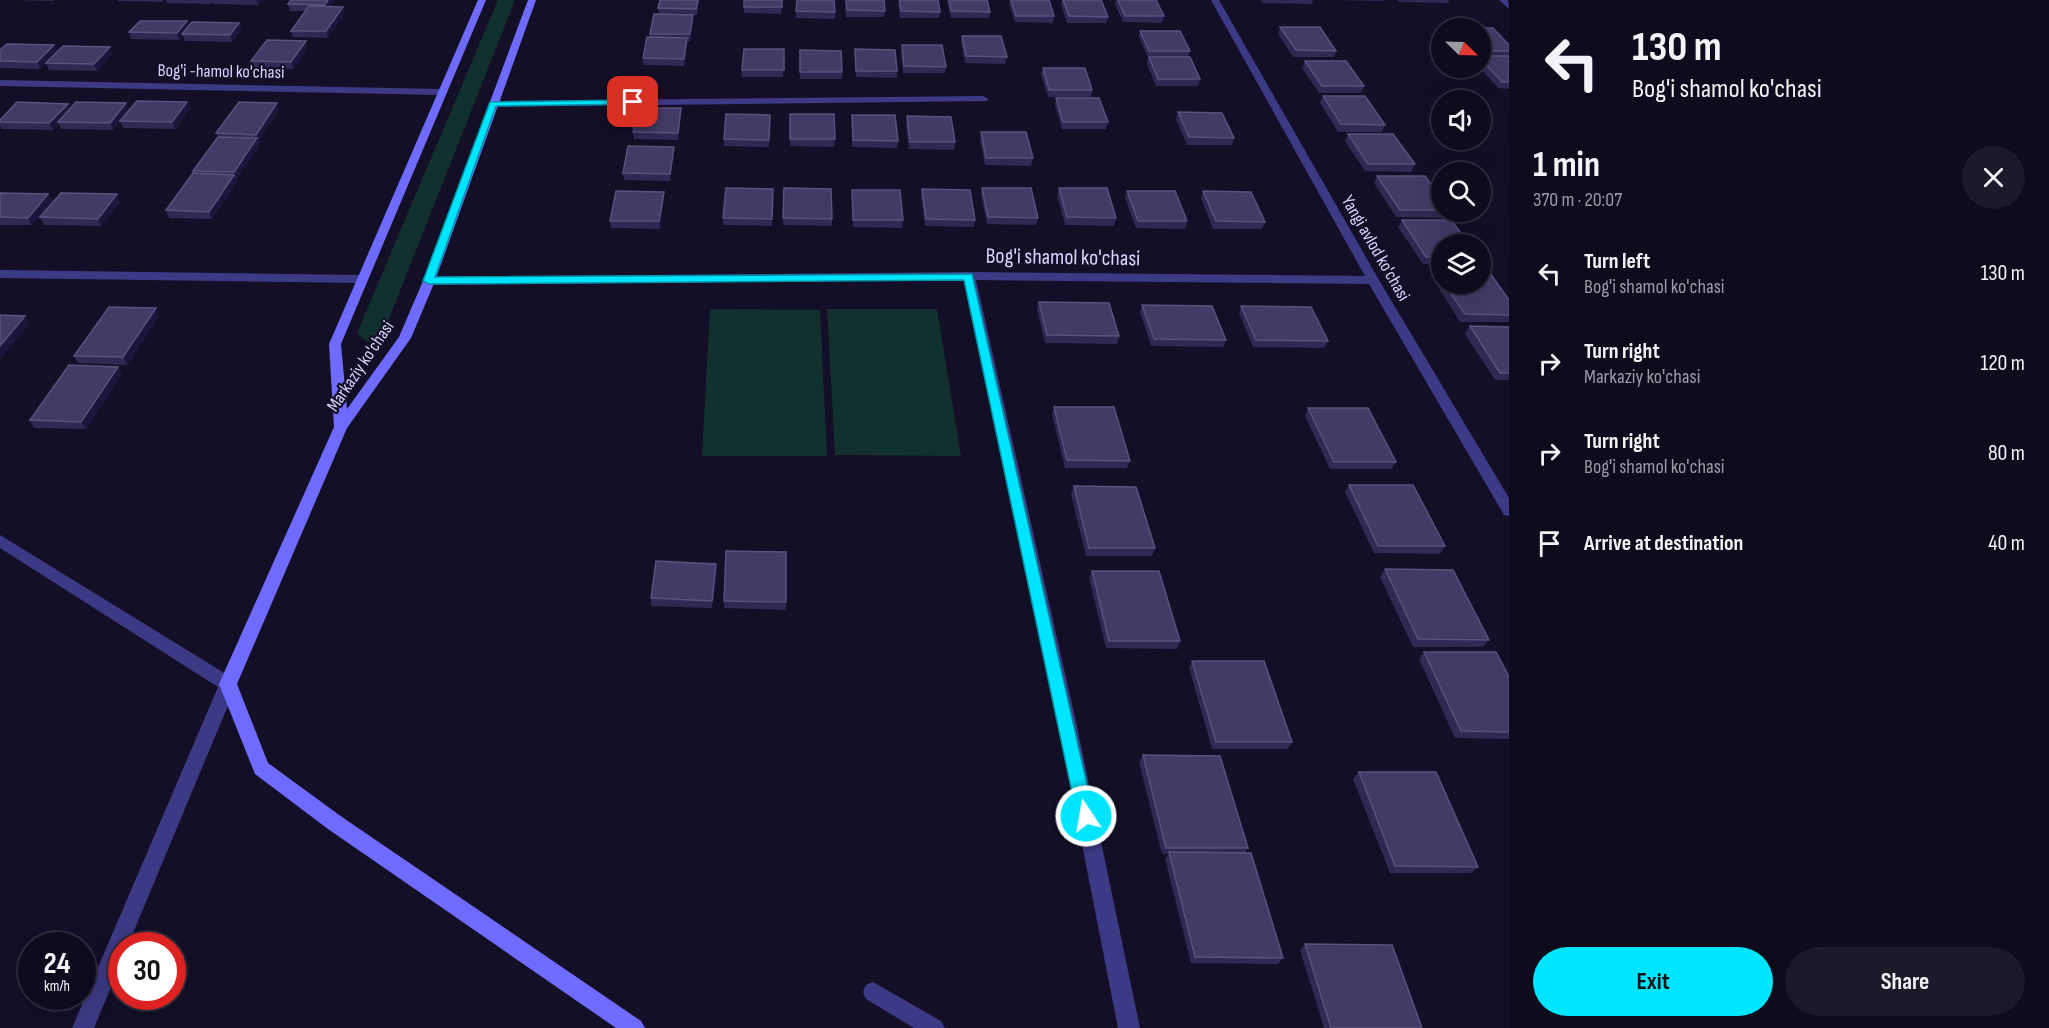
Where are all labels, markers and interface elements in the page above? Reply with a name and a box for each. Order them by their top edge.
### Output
north arrow [1431,18,1491,78]
map controls [1431,18,1491,294]
text: 130 m [1632,22,1722,73]
icon: left [1533,24,1611,102]
street label: Bog'i -hamol ko'chasi [157,60,285,83]
text: Bog'i shamol ko'chasi [1632,73,1822,105]
pin [607,76,658,127]
icon: arrive [616,85,649,118]
button: sound [1431,90,1491,150]
text: 1 min [1533,144,1600,187]
button: close [1962,146,2025,209]
button: search [1431,162,1491,222]
text: 370 m · 20:07 [1533,188,1622,212]
street label: Yangi avlod ko'chasi [1337,192,1414,305]
button: layers [1431,234,1491,294]
street label: Bog'i shamol ko'chasi [985,243,1141,272]
text: Turn left [1584,248,1650,275]
icon: left [1533,257,1566,290]
text: 130 m [1981,260,2025,287]
text: Bog'i shamol ko'chasi [1584,275,1725,299]
street label: Markaziy ko'chasi [322,317,398,416]
text: Turn right [1584,338,1660,365]
icon: right [1533,347,1566,380]
text: 120 m [1981,350,2025,377]
text: Markaziy ko'chasi [1584,365,1700,389]
text: Turn right [1584,428,1660,455]
icon: right [1533,437,1566,470]
text: 80 m [1988,440,2025,467]
text: Bog'i shamol ko'chasi [1584,455,1725,479]
icon: arrive [1533,527,1566,560]
text: Arrive at destination [1584,530,1743,557]
text: 40 m [1988,530,2025,557]
position arrow [1054,784,1118,848]
speed limit sign: 30 [108,932,186,1010]
text: 24 [44,946,70,982]
button: Exit [1533,947,1773,1016]
button: Share [1785,947,2025,1016]
text: km/h [44,977,70,996]

